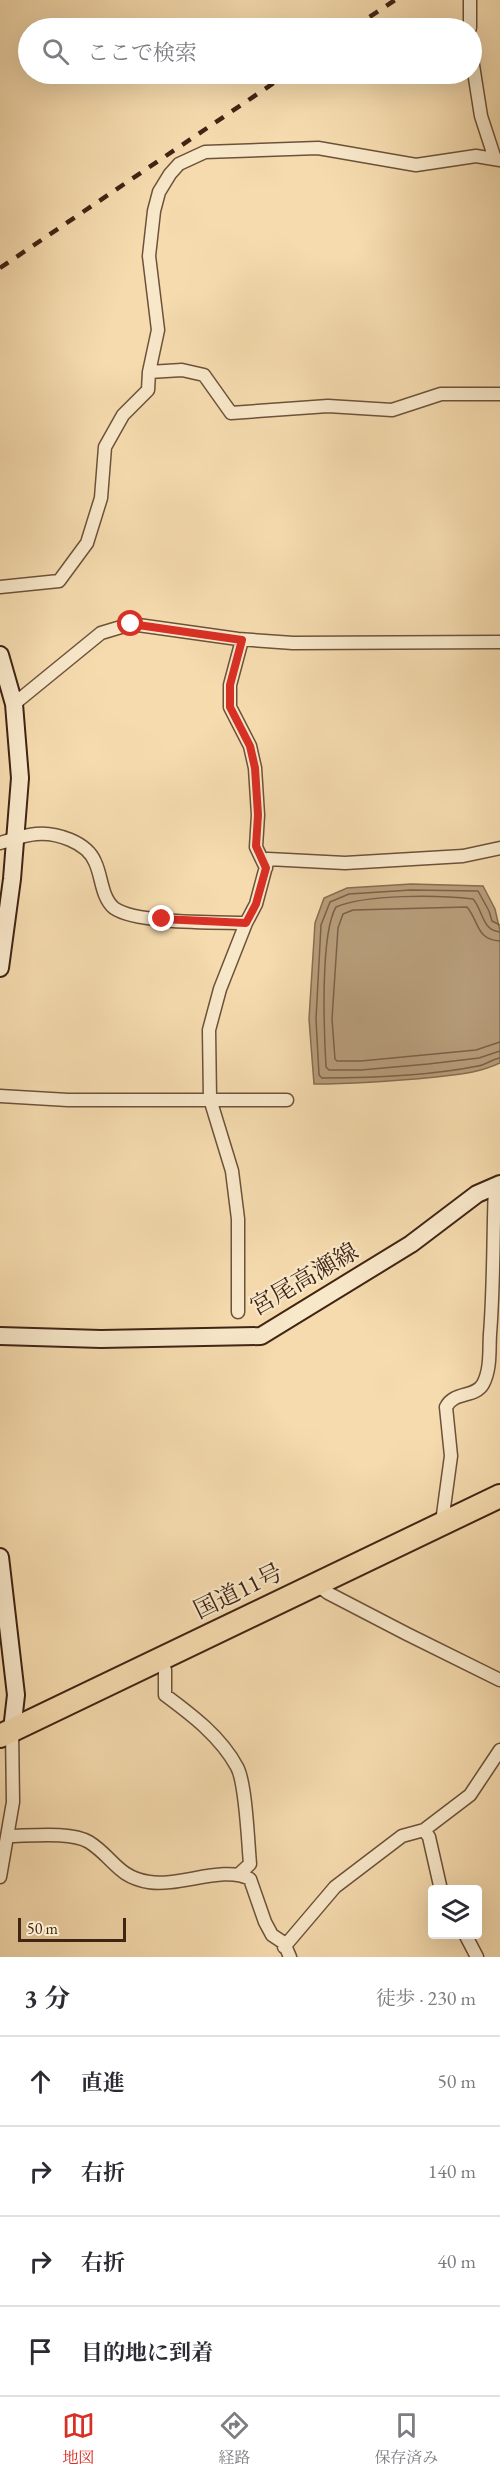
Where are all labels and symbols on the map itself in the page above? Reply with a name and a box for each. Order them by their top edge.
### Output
route start [117,610,143,636]
route end [148,905,174,931]
street label: 宮尾高瀬線 [244,1235,363,1322]
street label: 国道11号 [188,1556,287,1625]
scale bar [18,1915,126,1942]

